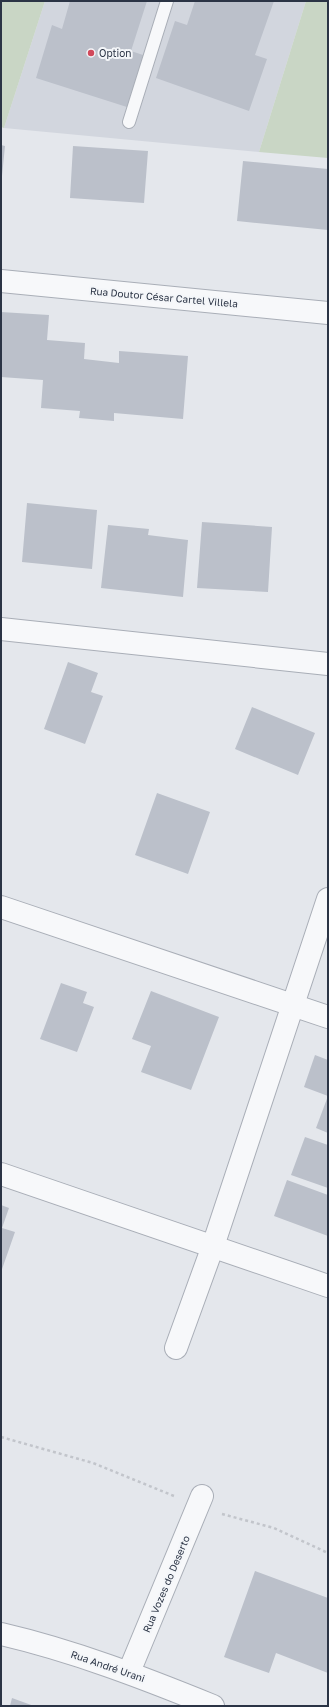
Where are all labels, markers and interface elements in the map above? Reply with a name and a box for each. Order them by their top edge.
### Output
place label: Option [99,47,131,59]
marker: Option [86,48,96,58]
street label: Rua Doutor César Cartel Villela [89,285,239,309]
street label: Rua Vozes do Deserto [140,1534,192,1634]
street label: Rua André Urani [69,1648,147,1684]

